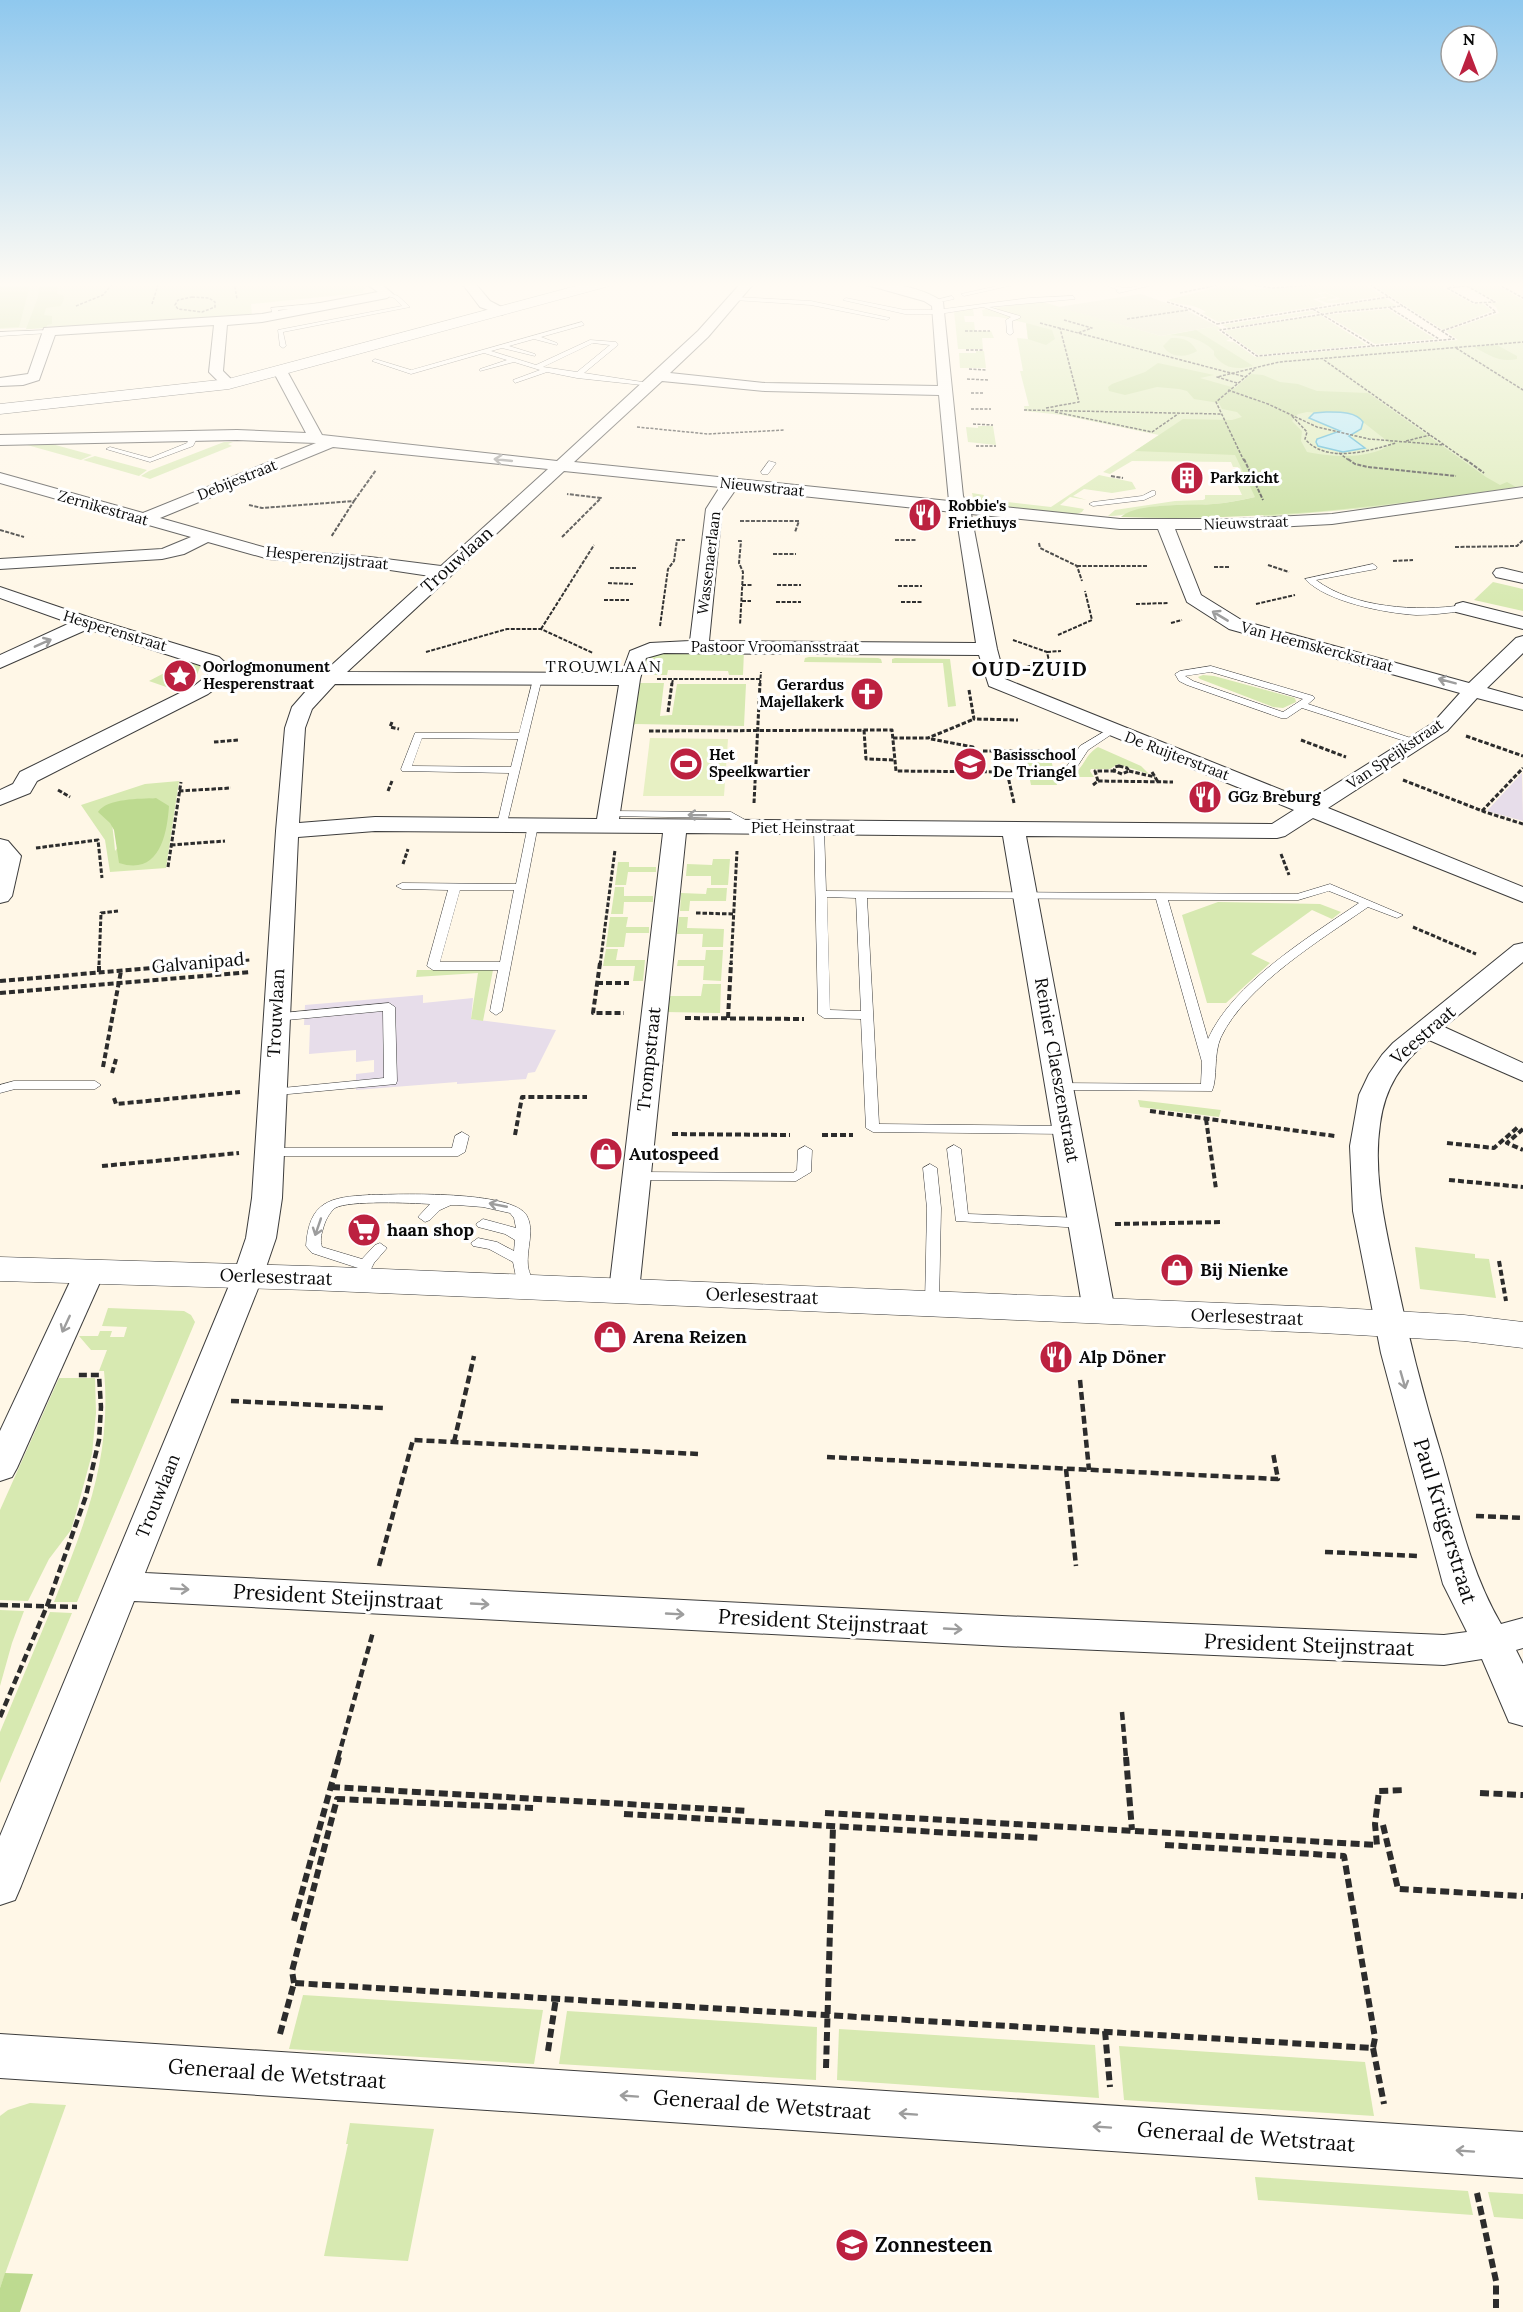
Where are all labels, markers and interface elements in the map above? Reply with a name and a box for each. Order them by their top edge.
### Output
north arrow [1439,24,1499,84]
text: N [1463,29,1475,49]
one-way arrow [493,454,513,465]
street label: Debijestraat [194,455,280,504]
building icon: Parkzicht [1169,460,1205,496]
place label: Parkzicht [1210,468,1280,487]
street label: Nieuwstraat [719,473,805,500]
street label: Zernikestraat [56,486,151,530]
place label: Robbie's Friethuys [948,496,1017,532]
restaurant icon: Robbie's Friethuys [907,497,943,533]
street label: Wassenaerlaan [693,510,724,616]
street label: Nieuwstraat [1203,512,1289,533]
street label: Trouwlaan [416,521,497,598]
street label: Hesperenzijstraat [265,542,390,573]
street label: Hesperenstraat [61,606,169,655]
one-way arrow [1212,609,1229,621]
street label: Van Heemskerckstraat [1238,617,1396,676]
one-way arrow [34,636,52,648]
street label: Pastoor Vroomansstraat [691,637,859,656]
district label: TROUWLAAN [546,656,662,676]
district label: OUD-ZUID [972,656,1088,681]
place label: Oorlogmonument Hesperenstraat [203,657,331,693]
place icon: Oorlogmonument Hesperenstraat [162,658,198,694]
place label: Gerardus Majellakerk [759,675,844,711]
one-way arrow [1438,675,1457,687]
church icon: Gerardus Majellakerk [849,676,885,712]
street label: Van Speijkstraat [1342,714,1447,793]
street label: De Ruijterstraat [1122,727,1232,784]
place label: Het Speelkwartier [709,745,811,781]
place label: Basisschool De Triangel [993,745,1077,781]
sports icon: Het Speelkwartier [668,746,704,782]
school or university icon: Basisschool De Triangel [952,746,988,782]
restaurant icon: GGz Breburg [1187,779,1223,815]
place label: GGz Breburg [1228,787,1321,806]
one-way arrow [688,809,708,821]
street label: Piet Heinstraat [751,818,855,837]
street label: Galvanipad [151,947,245,978]
street label: Trouwlaan [262,968,289,1058]
street label: Reinier Claeszenstraat [1030,976,1085,1164]
street label: Veestraat [1385,1000,1460,1070]
street label: Trompstraat [632,1006,665,1112]
shop icon: Autospeed [588,1136,624,1172]
place label: Autospeed [629,1142,719,1165]
one-way arrow [489,1199,509,1210]
supermarket icon: haan shop [346,1212,382,1248]
one-way arrow [312,1217,323,1236]
place label: haan shop [387,1218,474,1241]
shop icon: Bij Nienke [1159,1252,1195,1288]
place label: Bij Nienke [1200,1258,1289,1281]
street label: Oerlesestraat [219,1263,333,1290]
street label: Oerlesestraat [705,1282,819,1309]
street label: Oerlesestraat [1190,1303,1304,1330]
one-way arrow [60,1315,71,1333]
shop icon: Arena Reizen [592,1319,628,1355]
place label: Arena Reizen [633,1325,747,1348]
restaurant icon: Alp Döner [1038,1339,1074,1375]
place label: Alp Döner [1079,1345,1166,1368]
one-way arrow [1398,1370,1409,1389]
street label: Paul Krügerstraat [1408,1435,1484,1608]
street label: Trouwlaan [130,1450,185,1541]
street label: President Steijnstraat [232,1578,445,1616]
one-way arrow [170,1583,190,1594]
one-way arrow [469,1599,489,1610]
street label: President Steijnstraat [717,1603,930,1641]
one-way arrow [664,1609,684,1620]
one-way arrow [943,1623,963,1634]
street label: President Steijnstraat [1203,1627,1416,1662]
street label: Generaal de Wetstraat [167,2052,388,2095]
street label: Generaal de Wetstraat [652,2083,873,2126]
one-way arrow [620,2090,640,2101]
one-way arrow [898,2108,918,2119]
street label: Generaal de Wetstraat [1136,2115,1357,2158]
one-way arrow [1093,2121,1113,2132]
one-way arrow [1455,2146,1475,2157]
school or university icon: Zonnesteen [834,2227,870,2263]
place label: Zonnesteen [875,2231,992,2258]

